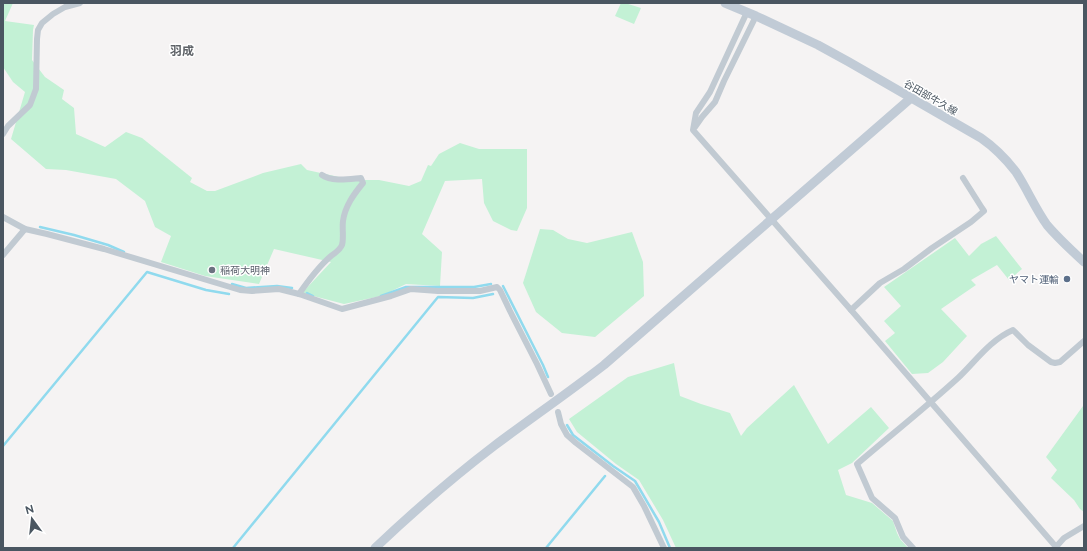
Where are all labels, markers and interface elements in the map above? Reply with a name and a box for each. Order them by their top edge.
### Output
district label: 羽成 [170,44,194,58]
street label: 谷田部牛久線 [902,78,959,117]
marker: 稲荷大明神 [207,265,217,275]
place label: 稲荷大明神 [220,265,270,276]
place label: ヤマト運輸 [1009,274,1059,285]
marker: ヤマト運輸 [1062,274,1072,284]
north arrow [12,499,52,539]
text: N [24,502,35,517]

